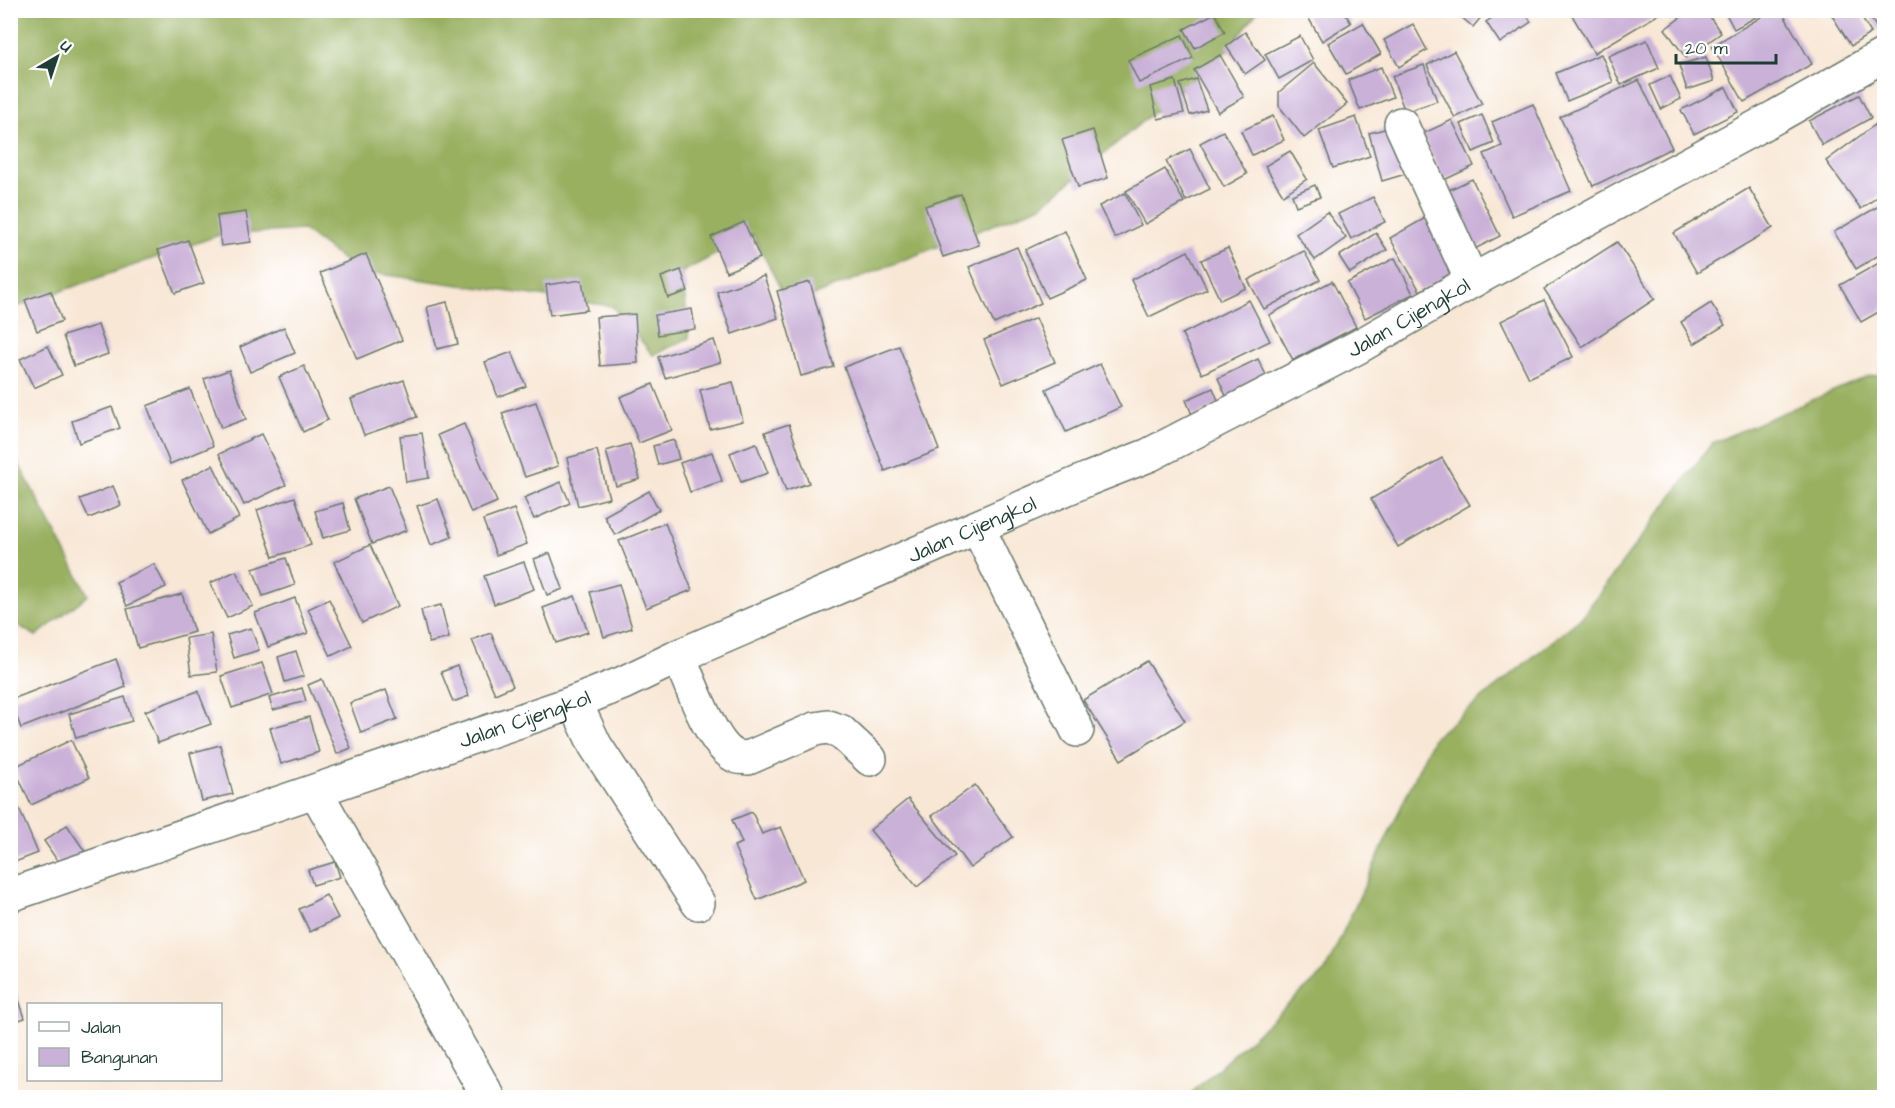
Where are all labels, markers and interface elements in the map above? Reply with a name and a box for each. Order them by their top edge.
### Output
north arrow [27,27,87,87]
scale bar [1676,27,1776,65]
text: U [55,35,76,58]
text: 20 m [1685,36,1728,61]
street label: Jalan Cijengkol [1343,271,1476,365]
street label: Jalan Cijengkol [903,489,1041,570]
street label: Jalan Cijengkol [455,683,595,756]
legend [27,1003,222,1081]
text: Jalan [81,1015,121,1040]
text: Bangunan [81,1045,158,1071]

